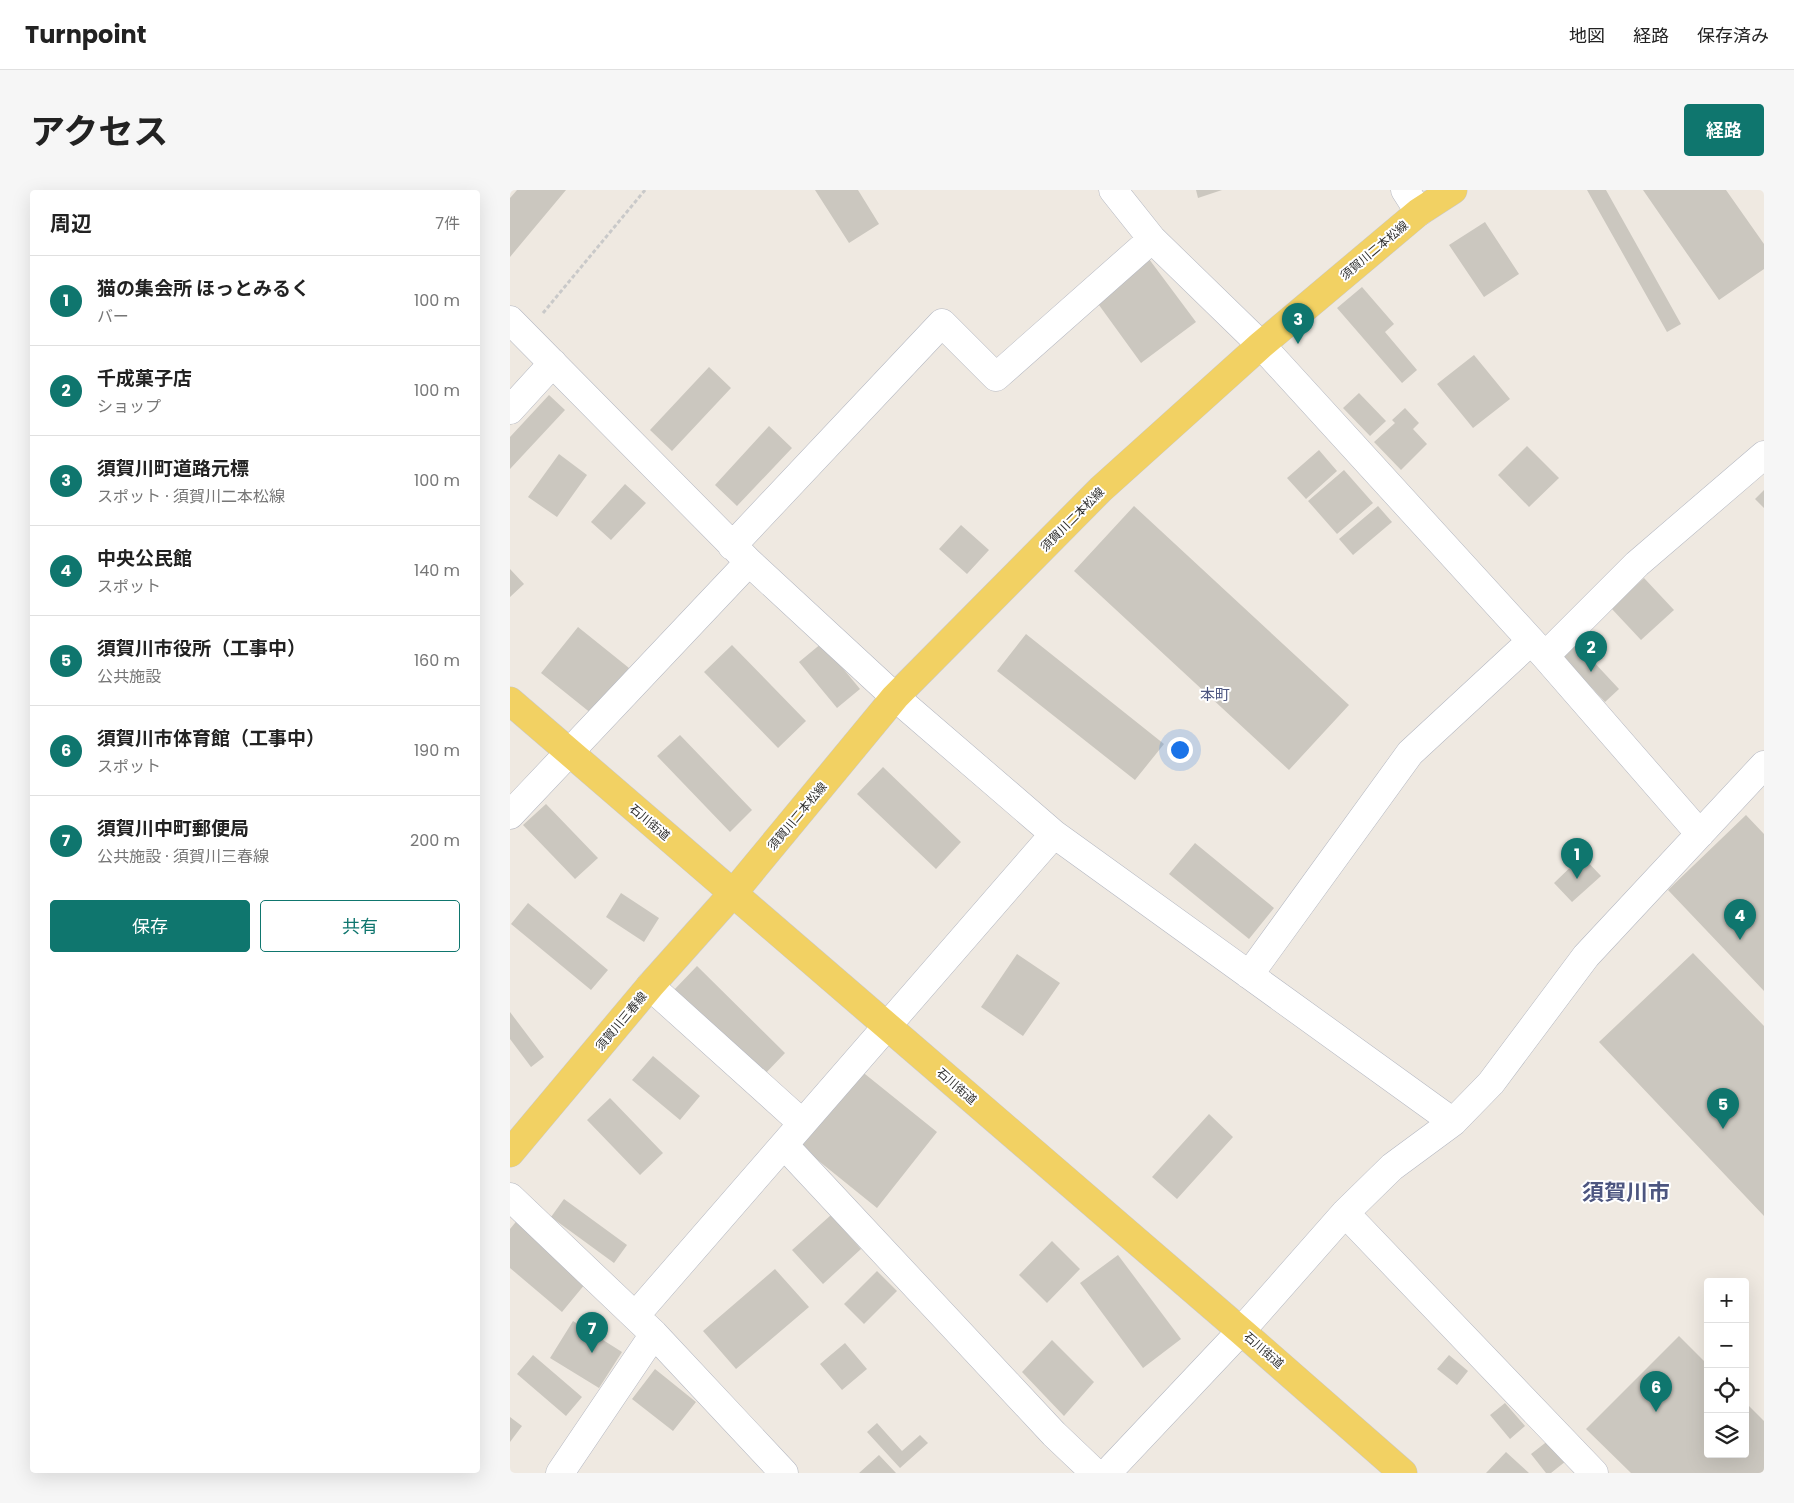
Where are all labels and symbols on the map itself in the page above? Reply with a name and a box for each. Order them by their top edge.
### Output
street label: 須賀川二本松線 [1336,216,1412,284]
pin: 3 [1282,303,1314,344]
street label: 須賀川二本松線 [1036,483,1108,555]
pin: 2 [1575,631,1607,672]
district label: 本町 [1200,684,1230,705]
your location [1167,737,1193,763]
street label: 須賀川二本松線 [763,778,831,854]
street label: 石川街道 [626,800,674,844]
pin: 1 [1561,838,1593,879]
pin: 4 [1724,899,1756,940]
street label: 須賀川三春線 [591,988,651,1054]
street label: 石川街道 [933,1064,981,1108]
pin: 5 [1707,1088,1739,1129]
district label: 須賀川市 [1582,1177,1670,1208]
pin: 7 [576,1312,608,1353]
street label: 石川街道 [1240,1328,1288,1372]
pin: 6 [1640,1371,1672,1412]

